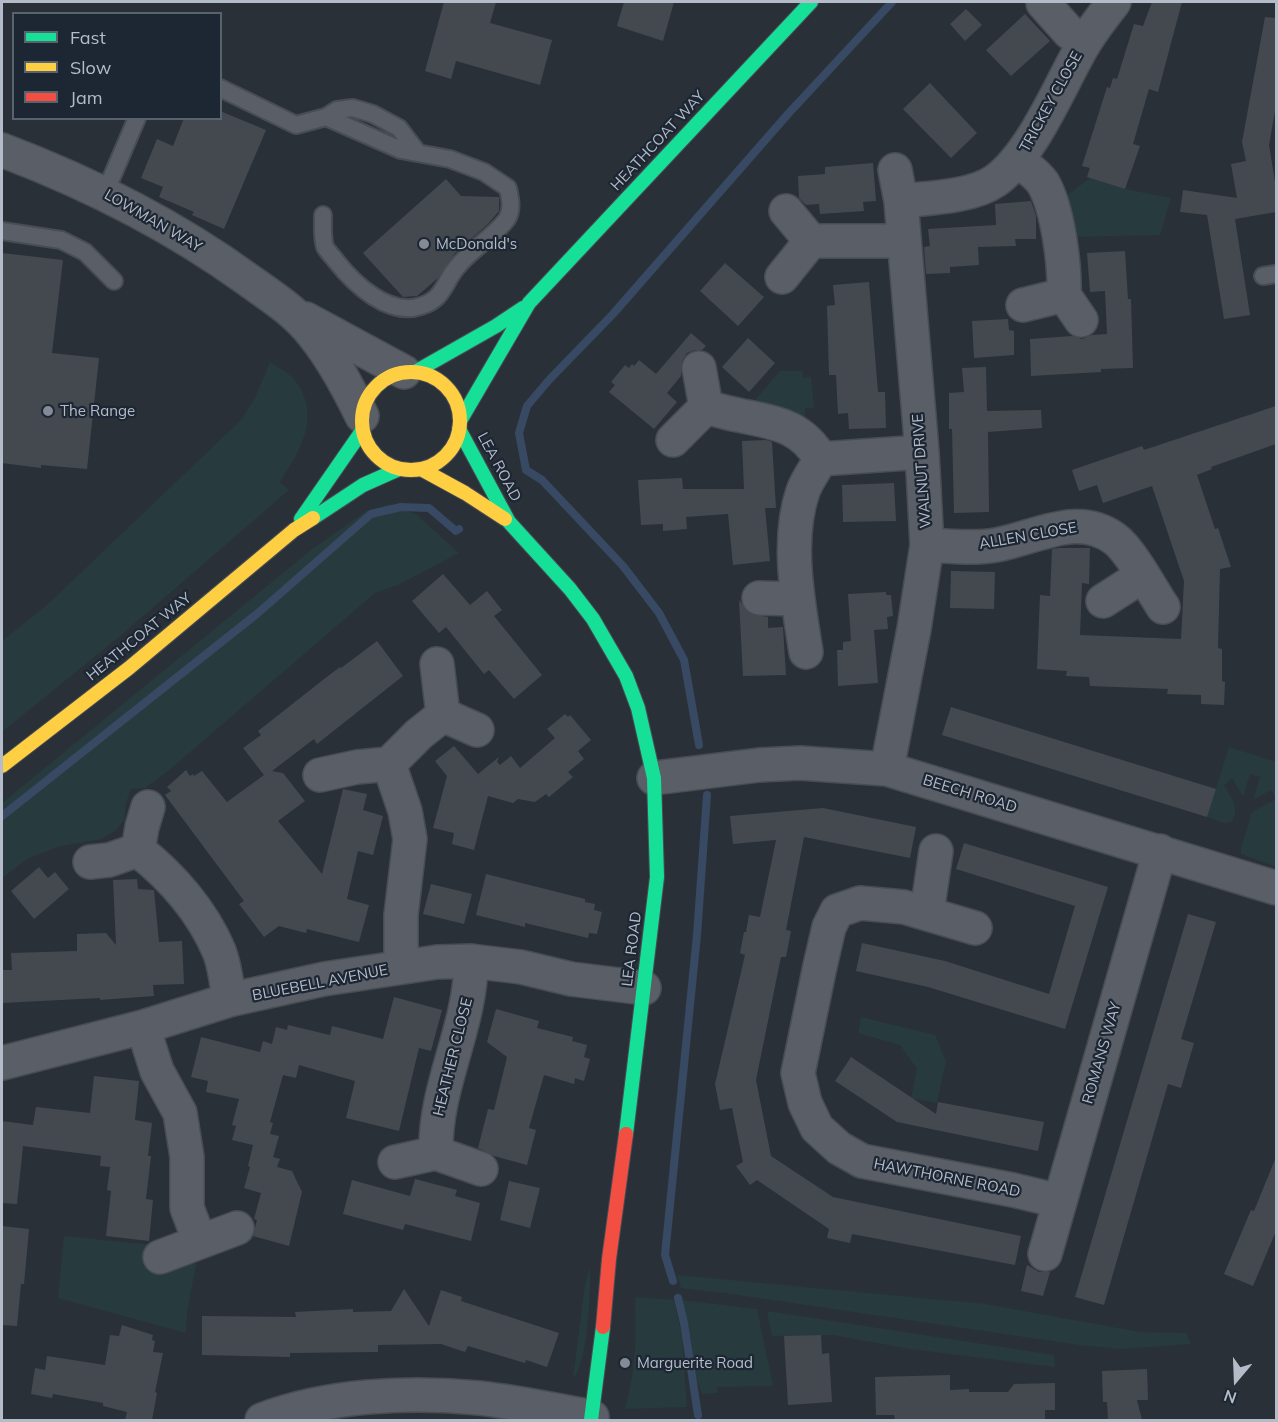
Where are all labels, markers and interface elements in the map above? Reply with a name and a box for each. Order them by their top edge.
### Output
legend [12,12,222,120]
text: Fast [70,26,106,49]
street label: TRICKEY CLOSE [1016,48,1086,156]
text: Slow [70,56,111,79]
text: Jam [70,86,103,109]
street label: HEATHCOAT WAY [607,87,709,195]
street label: LOWMAN WAY [101,186,205,256]
place label: McDonald's [436,235,517,253]
marker: McDonald's [417,237,431,251]
place label: The Range [60,402,135,420]
marker: The Range [41,404,55,418]
street label: WALNUT DRIVE [909,413,935,529]
street label: LEA ROAD [473,429,525,505]
street label: ALLEN CLOSE [978,519,1078,553]
street label: HEATHCOAT WAY [83,589,195,685]
street label: BEECH ROAD [921,771,1019,817]
street label: LEA ROAD [618,910,646,988]
street label: BLUEBELL AVENUE [251,961,389,1005]
street label: HEATHER CLOSE [430,996,476,1118]
street label: ROMANS WAY [1079,1000,1125,1106]
street label: HAWTHORNE ROAD [872,1155,1022,1201]
north arrow [1206,1350,1266,1410]
place label: Marguerite Road [637,1354,753,1372]
marker: Marguerite Road [618,1356,632,1370]
text: N [1221,1386,1239,1408]

